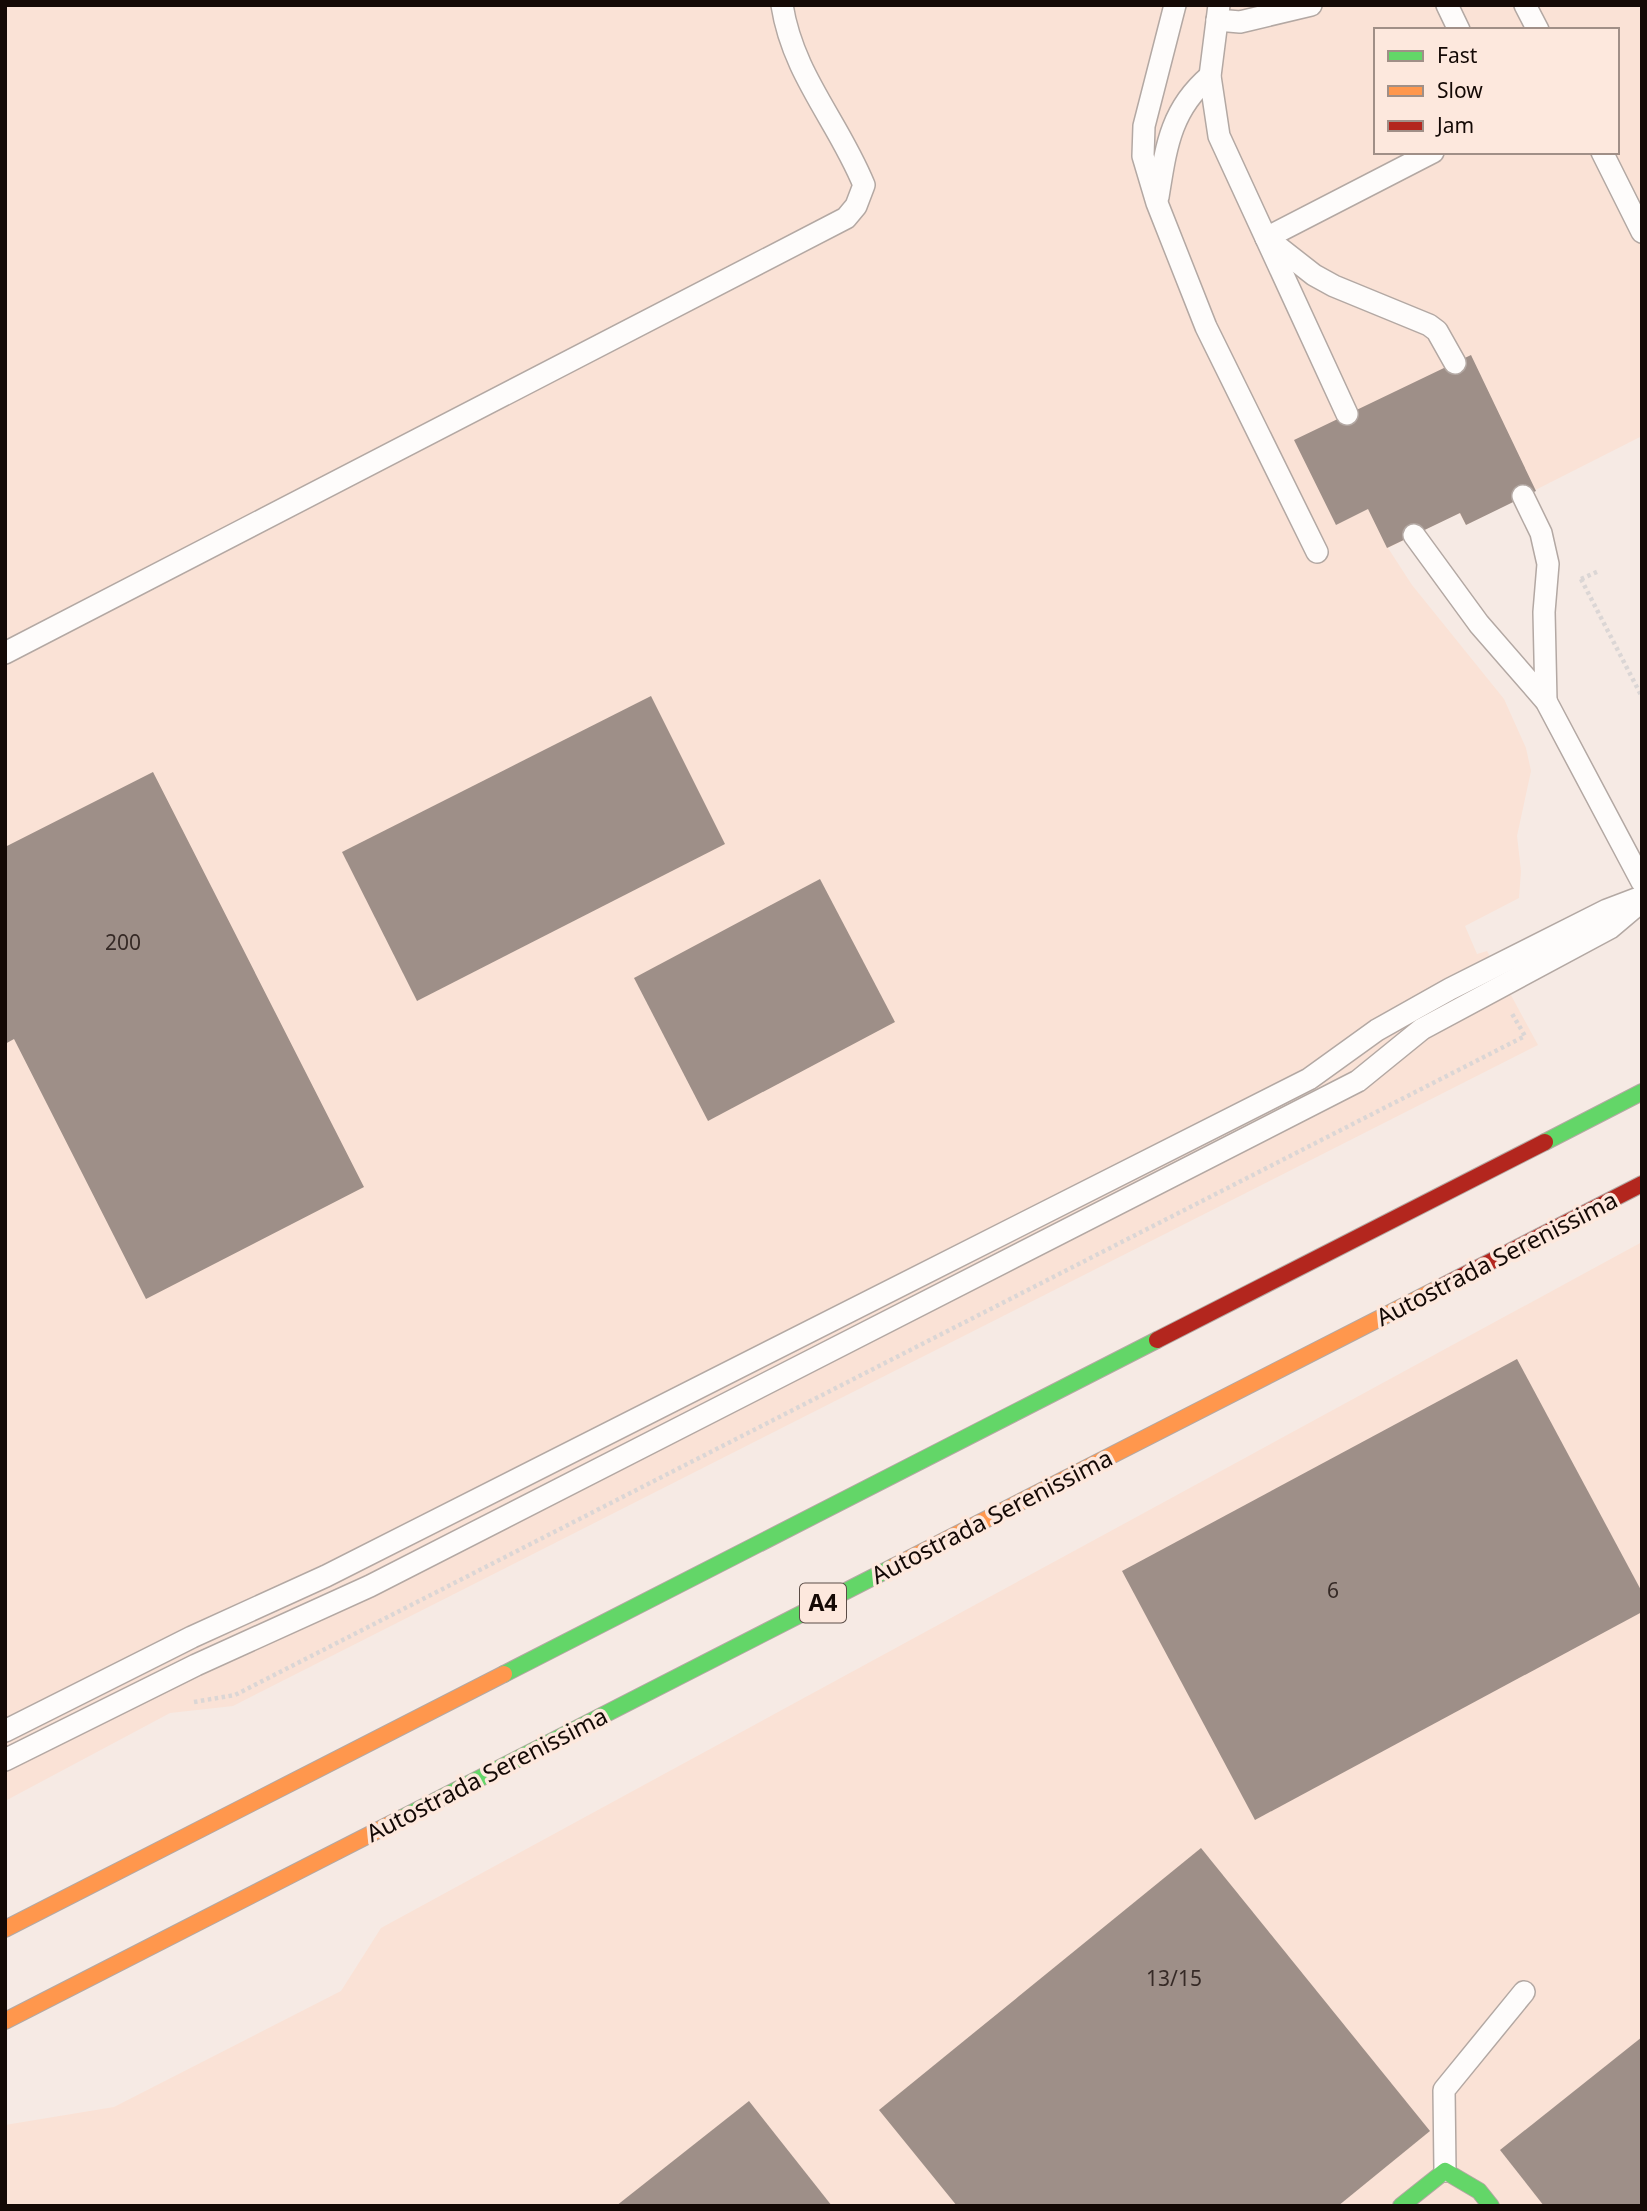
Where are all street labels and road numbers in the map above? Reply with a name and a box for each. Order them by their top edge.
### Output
street label: Autostrada Serenissima [1370,1182,1623,1333]
street label: Autostrada Serenissima [865,1440,1118,1591]
road number: A4 [800,1584,846,1622]
street label: Autostrada Serenissima [360,1698,613,1849]

